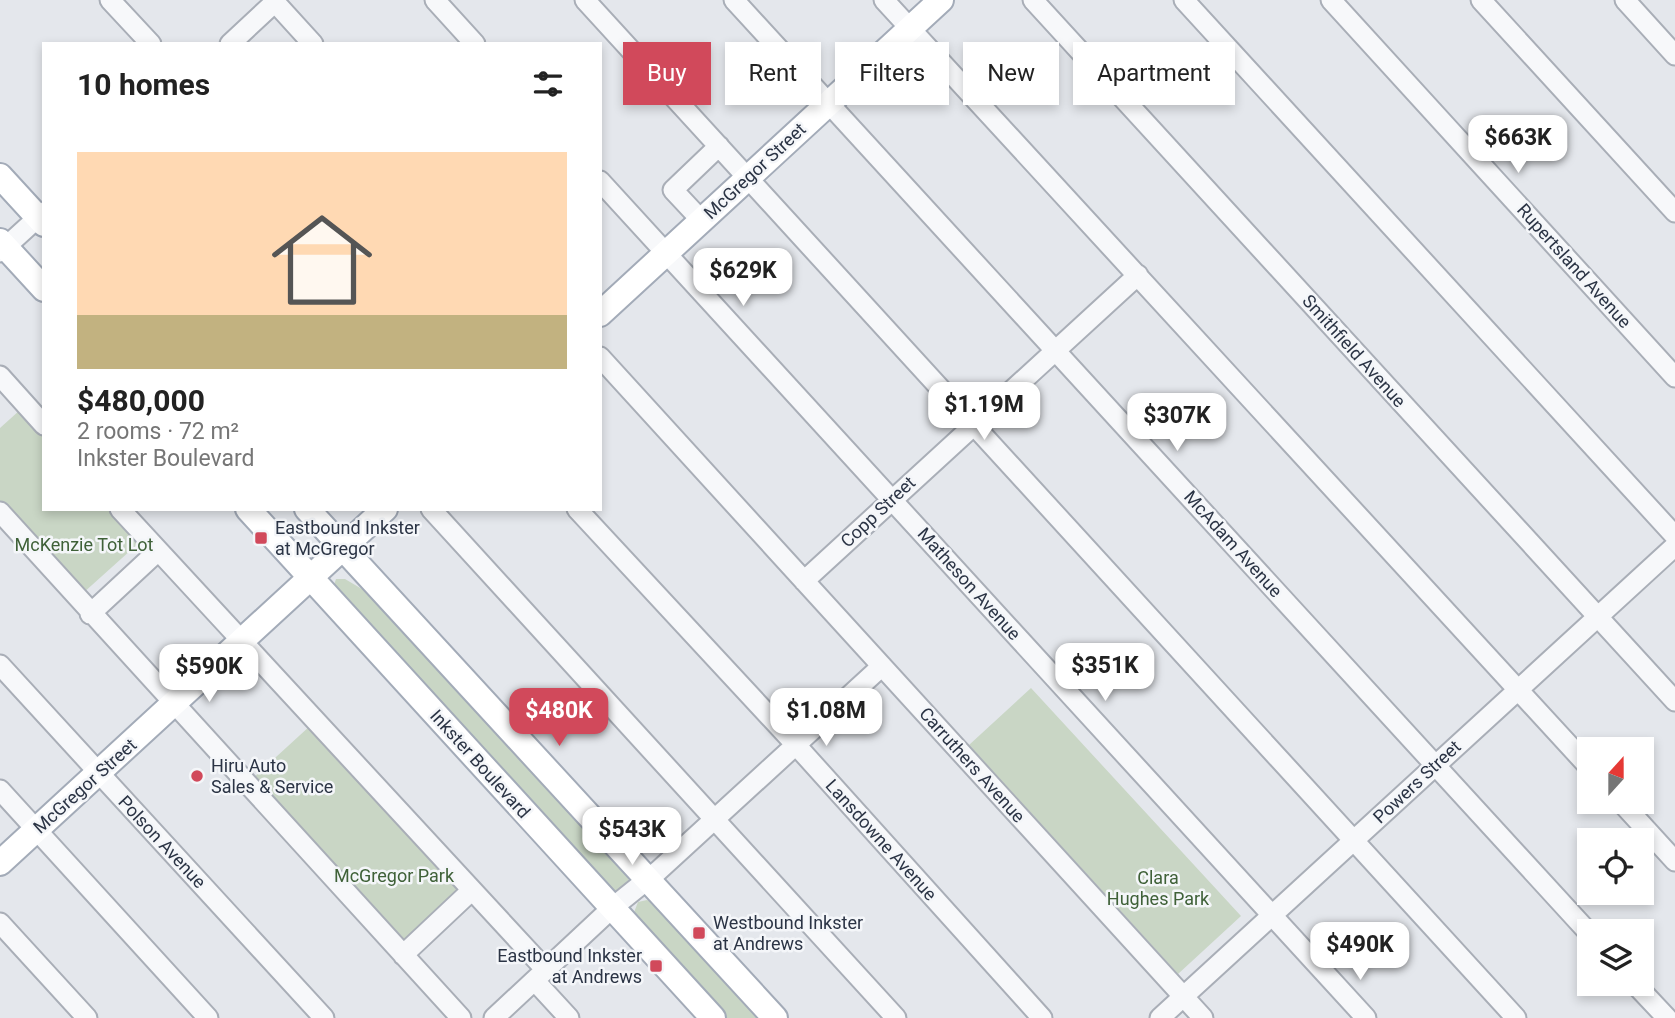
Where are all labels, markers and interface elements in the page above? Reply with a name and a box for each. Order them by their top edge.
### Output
chip: Buy [623,42,711,105]
chip: Rent [725,42,821,105]
chip: Filters [835,42,949,105]
chip: New [963,42,1059,105]
chip: Apartment [1073,42,1235,105]
icon: filters [529,65,567,103]
text: 10 homes [77,67,210,102]
pin: $663K [1469,116,1567,175]
street label: McGregor Street [699,118,810,223]
text: $663K [1484,124,1552,151]
icon: home [259,197,385,323]
street label: Rupertsland Avenue [1513,199,1636,332]
pin: $629K [694,248,792,308]
text: $629K [709,257,777,284]
street label: Smithfield Avenue [1298,290,1410,411]
pin: $1.19M [927,382,1041,442]
text: $480,000 [77,383,205,418]
text: $1.19M [944,391,1024,418]
pin: $307K [1128,393,1226,453]
text: $307K [1143,402,1211,429]
text: 2 rooms · 72 m² [77,418,239,445]
text: Inkster Boulevard [77,445,255,472]
street label: Copp Street [836,472,919,551]
street label: McAdam Avenue [1180,486,1287,601]
place label: Eastbound Inkster at McGregor [275,517,420,559]
street label: Matheson Avenue [913,523,1025,644]
marker: Eastbound Inkster at McGregor [253,530,269,546]
park label: McKenzie Tot Lot [15,534,154,555]
pin: $590K [160,644,258,704]
pin: $351K [1056,644,1154,703]
text: $351K [1071,652,1139,679]
text: $590K [175,653,243,680]
pin: $480K [510,688,608,748]
pin: $1.08M [769,688,883,748]
text: $480K [525,697,593,724]
text: $1.08M [786,697,866,724]
street label: Carruthers Avenue [915,703,1030,827]
street label: Inkster Boulevard [426,705,535,822]
street label: McGregor Street [29,734,141,837]
street label: Powers Street [1369,736,1465,827]
north arrow [1577,737,1654,814]
map controls [1577,737,1654,996]
place label: Hiru Auto Sales & Service [211,755,333,797]
marker: Hiru Auto Sales & Service [189,768,205,784]
street label: Lansdowne Avenue [822,775,941,904]
street label: Polson Avenue [114,791,211,892]
pin: $543K [583,808,681,867]
text: $543K [598,816,666,843]
button: locate [1577,828,1654,905]
park label: McGregor Park [334,865,455,886]
park label: Clara Hughes Park [1107,867,1210,909]
place label: Westbound Inkster at Andrews [713,912,863,954]
button: layers [1577,919,1654,996]
pin: $490K [1311,922,1409,982]
marker: Westbound Inkster at Andrews [691,925,707,941]
text: $490K [1326,931,1394,958]
place label: Eastbound Inkster at Andrews [497,945,642,987]
marker: Eastbound Inkster at Andrews [648,958,664,974]

